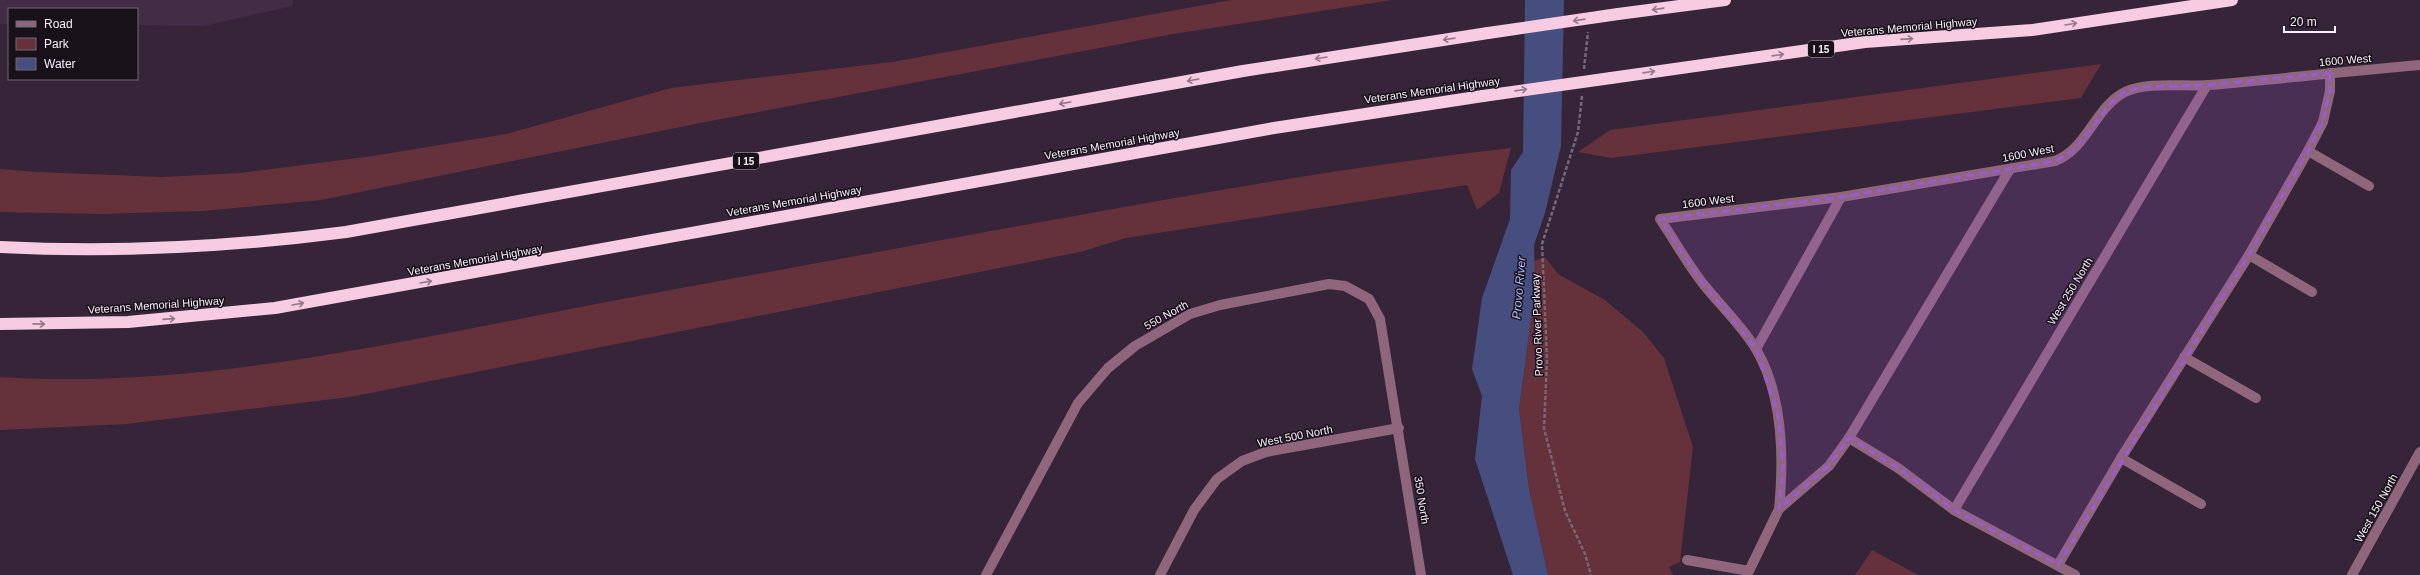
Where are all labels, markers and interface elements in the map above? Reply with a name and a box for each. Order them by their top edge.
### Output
one-way arrow [1652,5,1665,13]
legend [8,8,138,80]
scale bar [2284,8,2335,34]
street label: Veterans Memorial Highway [1840,15,1978,39]
text: 20 m [2290,15,2317,29]
one-way arrow [1573,16,1586,24]
text: Road [44,17,73,31]
one-way arrow [2064,20,2077,28]
one-way arrow [1443,35,1456,43]
one-way arrow [1900,36,1913,43]
text: Park [44,37,70,51]
road number: I 15 [1808,41,1834,57]
one-way arrow [1771,51,1784,59]
street label: 1600 West [2318,52,2372,68]
one-way arrow [1315,54,1328,62]
text: Water [44,57,76,71]
one-way arrow [1642,69,1655,76]
street label: Veterans Memorial Highway [1363,74,1501,105]
one-way arrow [1187,76,1200,84]
one-way arrow [1514,86,1527,94]
one-way arrow [1059,99,1072,107]
street label: Veterans Memorial Highway [1044,126,1181,162]
street label: 1600 West [2001,142,2055,164]
road number: I 15 [733,153,759,169]
street label: Veterans Memorial Highway [726,183,863,219]
street label: 1600 West [1681,192,1735,210]
street label: Veterans Memorial Highway [407,242,544,278]
water label: Provo River [1509,255,1529,320]
street label: West 250 North [2045,255,2095,327]
street label: Provo River Parkway [1529,273,1545,377]
one-way arrow [419,278,432,286]
street label: Veterans Memorial Highway [87,294,225,316]
street label: 550 North [1142,298,1190,332]
one-way arrow [291,300,304,308]
one-way arrow [162,316,175,323]
one-way arrow [32,320,45,328]
street label: West 500 North [1256,423,1334,449]
street label: West 150 North [2352,472,2400,544]
street label: 350 North [1412,475,1432,525]

